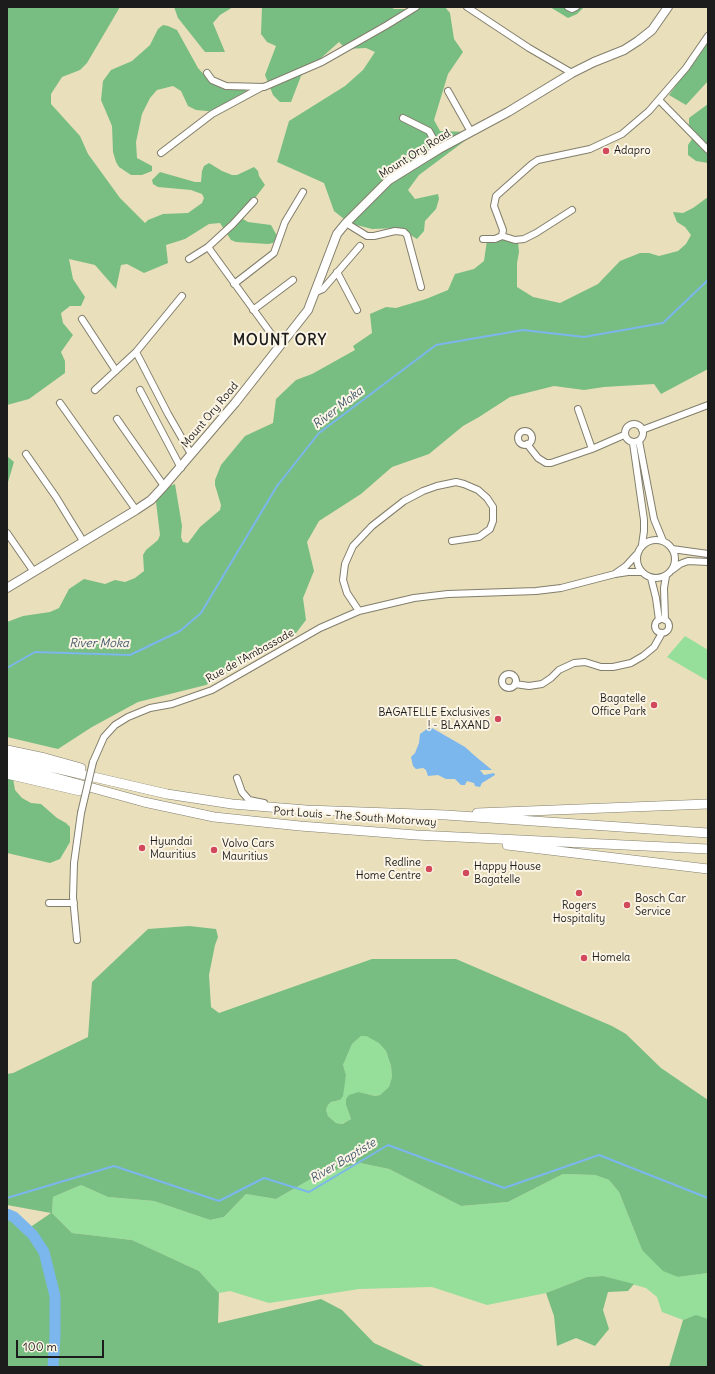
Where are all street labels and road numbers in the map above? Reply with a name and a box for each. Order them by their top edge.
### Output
street label: Mount Ory Road [377,127,453,181]
street label: Mount Ory Road [179,379,241,451]
street label: Rue de l'Ambassade [204,626,296,686]
street label: Port Louis – The South Motorway [273,805,437,829]

